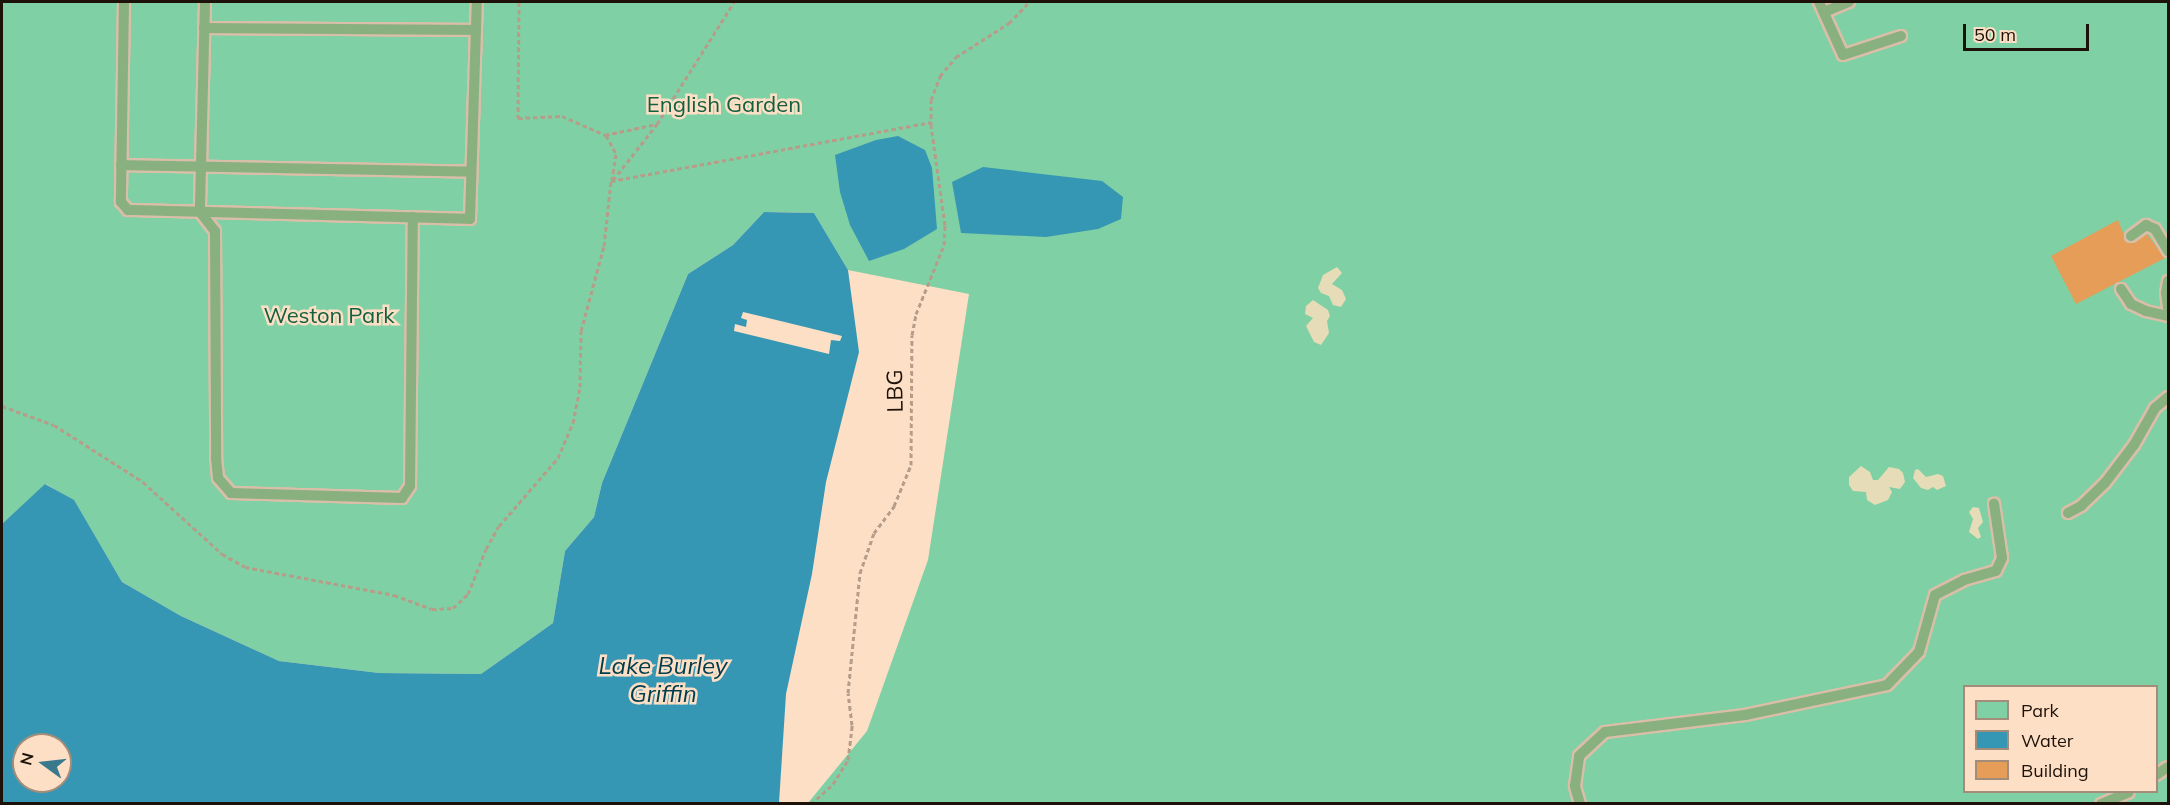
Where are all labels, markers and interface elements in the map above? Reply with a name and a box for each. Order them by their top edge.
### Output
scale bar [1966,12,2092,50]
text: 50 m [1974,23,2016,46]
park label: English Garden [647,92,801,118]
park label: Weston Park [263,303,395,329]
street label: LBG [881,369,909,413]
water label: Lake Burley Griffin [598,652,728,708]
legend [1963,685,2158,793]
text: Park [2021,699,2059,722]
text: Water [2021,729,2073,752]
north arrow [12,733,72,793]
text: N [15,750,38,767]
text: Building [2021,759,2089,782]

